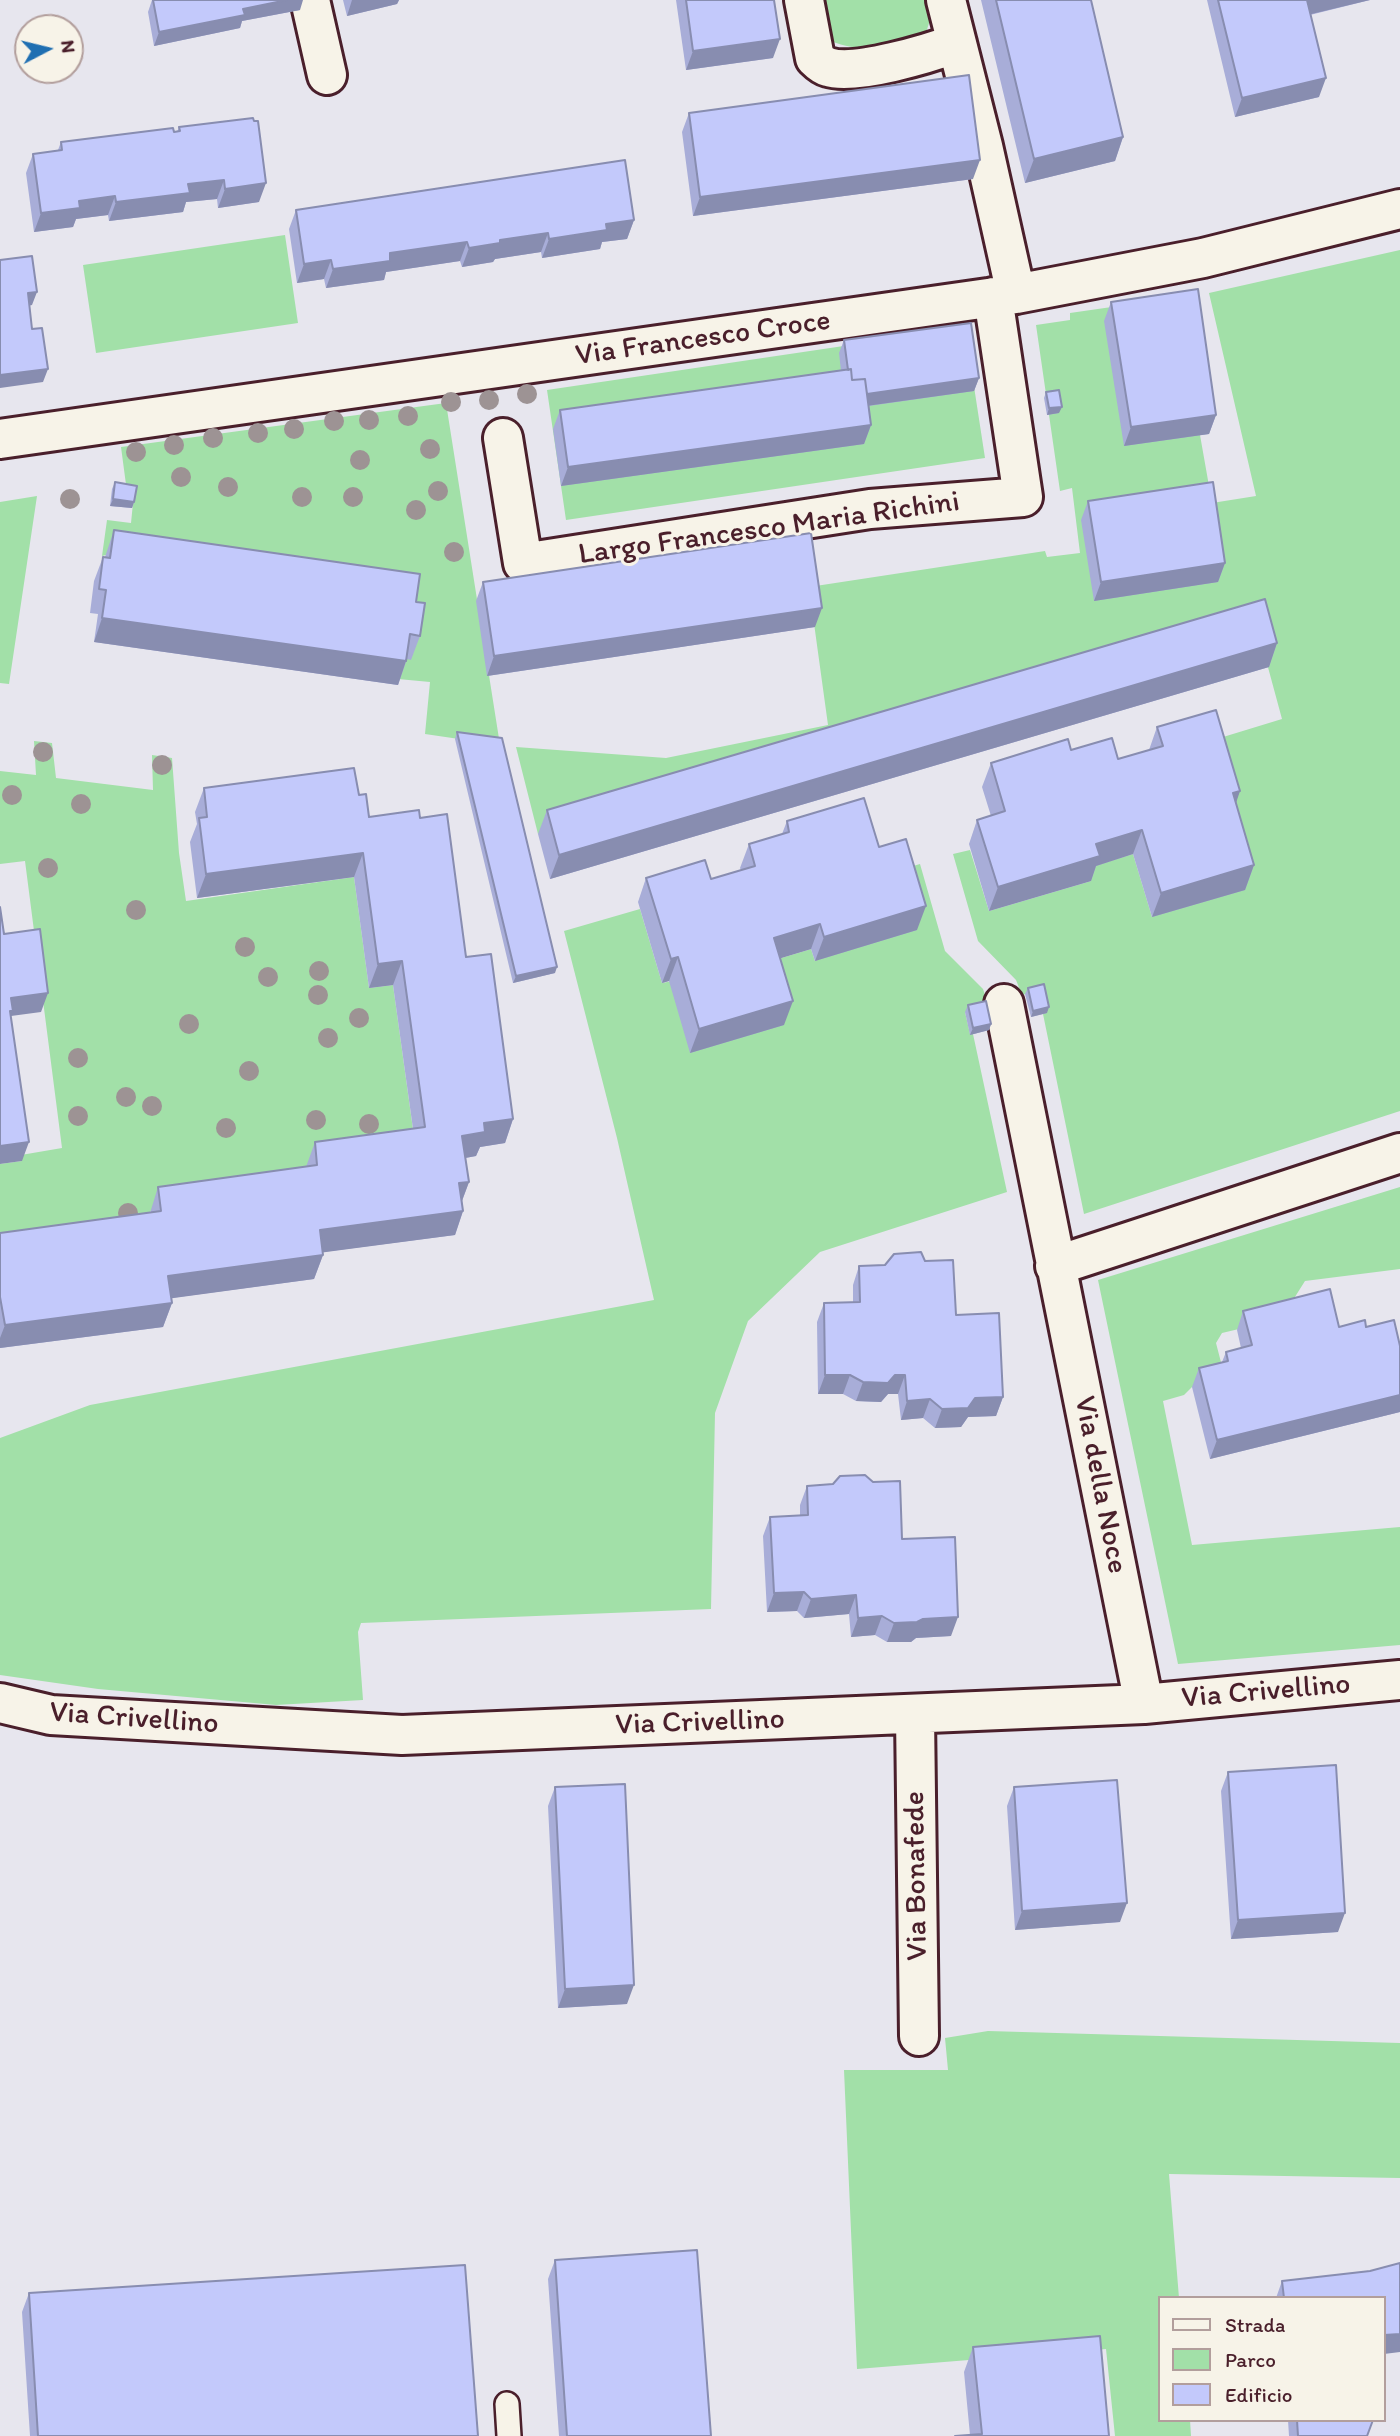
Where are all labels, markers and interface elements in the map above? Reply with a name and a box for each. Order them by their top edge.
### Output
north arrow [14,14,84,84]
text: N [56,39,81,54]
street label: Via Francesco Croce [573,303,833,375]
street label: Largo Francesco Maria Richini [576,484,962,574]
street label: Via della Noce [1065,1393,1135,1577]
street label: Via Crivellino [1180,1667,1352,1717]
street label: Via Crivellino [48,1695,220,1743]
street label: Via Crivellino [615,1702,785,1744]
street label: Via Bonafede [898,1791,936,1961]
legend [1158,2296,1386,2422]
text: Strada [1225,2312,1285,2337]
text: Parco [1225,2347,1276,2372]
text: Edificio [1225,2382,1293,2407]

